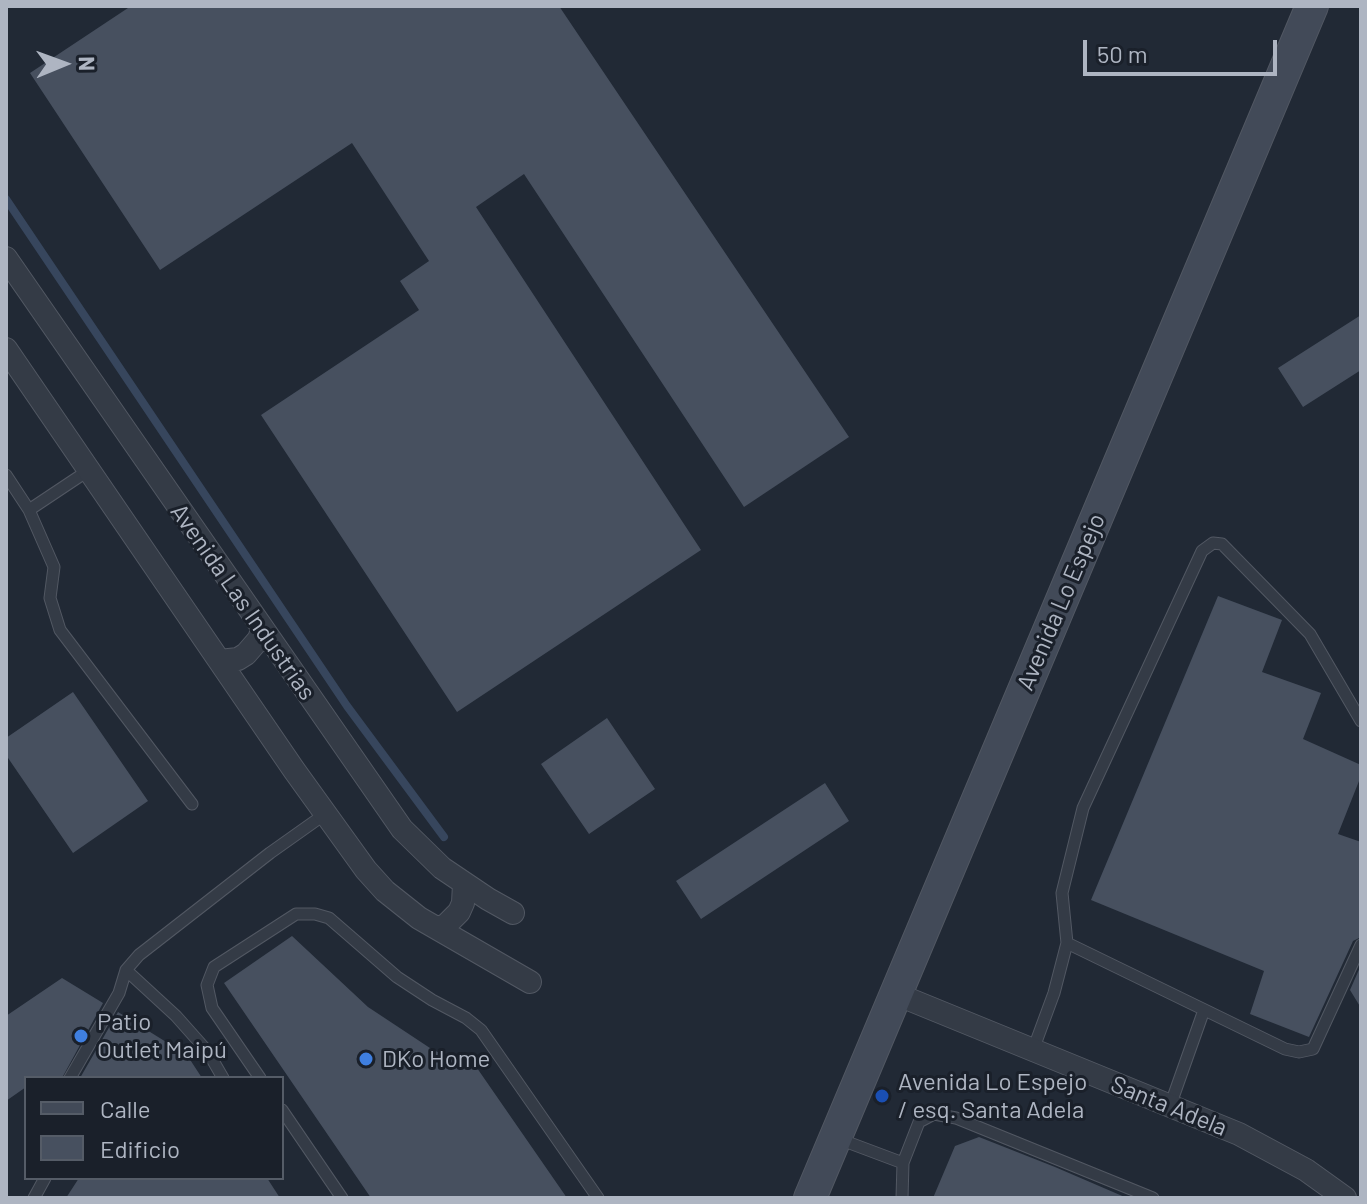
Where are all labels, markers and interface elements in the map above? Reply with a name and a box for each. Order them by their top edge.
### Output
north arrow [24,24,104,104]
scale bar [1087,24,1281,74]
text: 50 m [1097,39,1148,68]
text: N [75,56,101,71]
street label: Avenida Las Industrias [164,498,322,706]
street label: Avenida Lo Espejo [1011,509,1111,695]
place label: Patio Outlet Maipú [97,1008,227,1064]
marker: Patio Outlet Maipú [72,1027,90,1045]
place label: DKo Home [382,1045,490,1073]
marker: DKo Home [357,1050,375,1068]
place label: Avenida Lo Espejo / esq. Santa Adela [898,1068,1087,1124]
street label: Santa Adela [1107,1070,1231,1142]
legend [24,1076,284,1180]
marker: Avenida Lo Espejo / esq. Santa Adela [873,1087,891,1105]
text: Calle [100,1094,151,1123]
text: Edificio [100,1134,180,1163]

